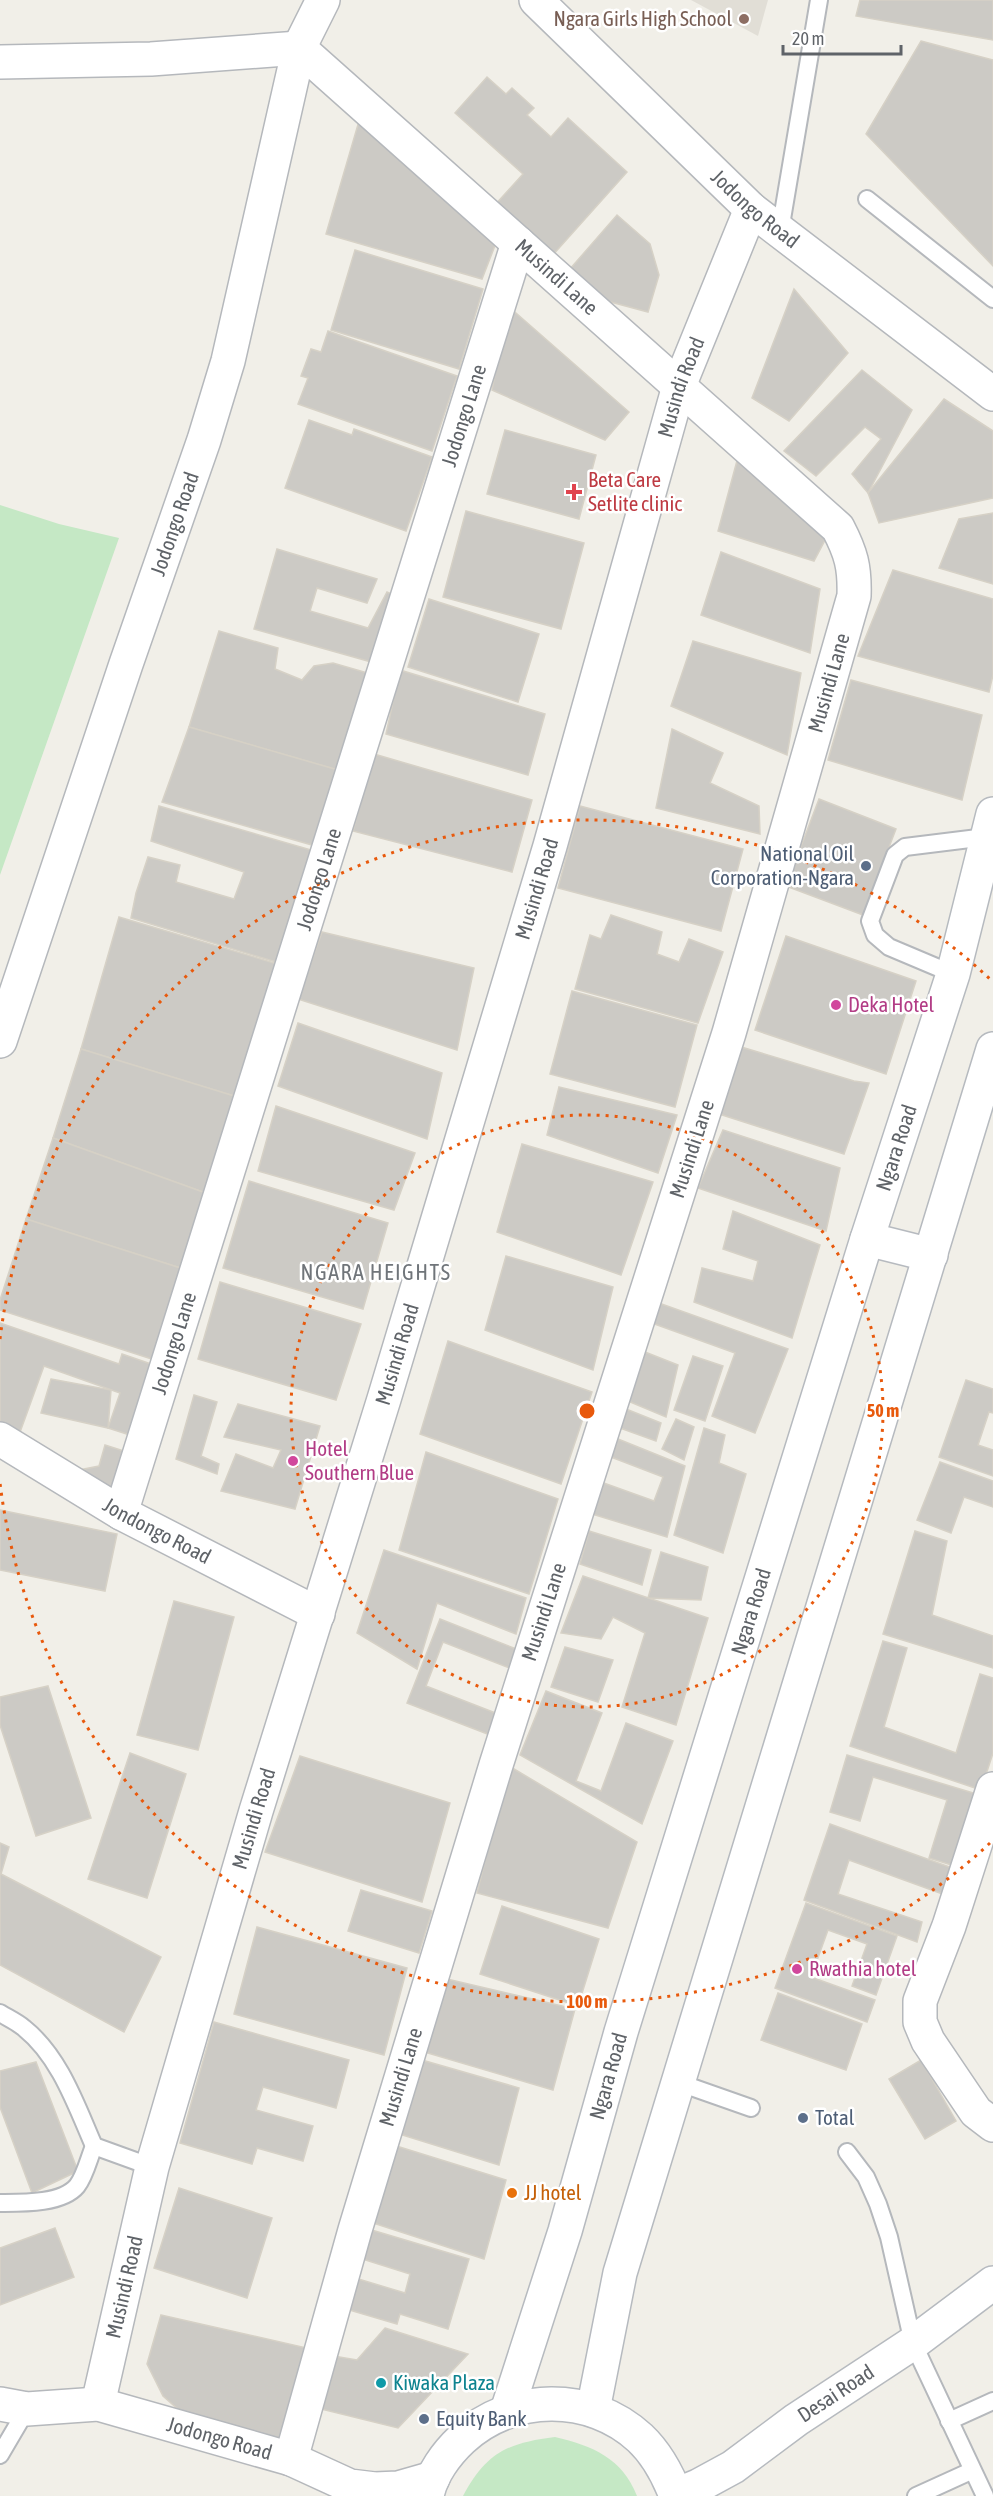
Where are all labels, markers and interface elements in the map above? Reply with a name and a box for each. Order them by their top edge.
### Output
place label: Ngara Girls High School [554,6,732,30]
marker: Ngara Girls High School [737,12,751,26]
scale bar [783,18,902,56]
text: 20 m [792,28,824,49]
street label: Jodongo Road [707,164,804,252]
street label: Musindi Lane [511,234,603,319]
street label: Musindi Road [652,333,709,440]
street label: Jodongo Lane [436,361,490,469]
place label: Beta Care Setlite clinic [588,467,682,515]
street label: Jodongo Road [145,468,203,578]
marker: Beta Care Setlite clinic [565,483,583,501]
street label: Musindi Lane [802,630,854,735]
street label: Jodongo Lane [291,825,345,933]
street label: Musindi Road [510,835,563,942]
place label: National Oil Corporation-Ngara [711,841,854,889]
marker: National Oil Corporation-Ngara [859,859,873,873]
place label: Deka Hotel [848,992,935,1016]
marker: Deka Hotel [829,998,843,1012]
street label: Musindi Lane [664,1097,718,1201]
street label: Ngara Road [870,1101,921,1194]
district label: NGARA HEIGHTS [301,1259,451,1285]
street label: Jodongo Lane [146,1289,200,1397]
street label: Musindi Road [370,1301,423,1408]
text: 50 m [867,1400,899,1421]
centre of rings [577,1401,597,1421]
place label: Hotel Southern Blue [305,1436,414,1484]
marker: Hotel Southern Blue [286,1454,300,1468]
street label: Jondongo Road [99,1492,215,1568]
street label: Musindi Lane [516,1560,570,1664]
street label: Ngara Road [726,1565,775,1658]
street label: Musindi Road [227,1765,280,1872]
place label: Rwathia hotel [809,1956,917,1980]
marker: Rwathia hotel [790,1962,804,1976]
text: 100 m [567,1991,607,2012]
street label: Musindi Lane [374,2024,426,2129]
street label: Ngara Road [584,2030,631,2122]
place label: Total [815,2105,855,2129]
marker: Total [796,2111,810,2125]
place label: JJ hotel [524,2180,582,2204]
marker: JJ hotel [505,2186,519,2200]
street label: Musindi Road [100,2233,147,2340]
street label: Desai Road [793,2359,878,2427]
place label: Kiwaka Plaza [393,2370,495,2394]
marker: Kiwaka Plaza [374,2376,388,2390]
place label: Equity Bank [436,2406,527,2430]
street label: Jodongo Road [165,2411,275,2464]
marker: Equity Bank [417,2412,431,2426]

